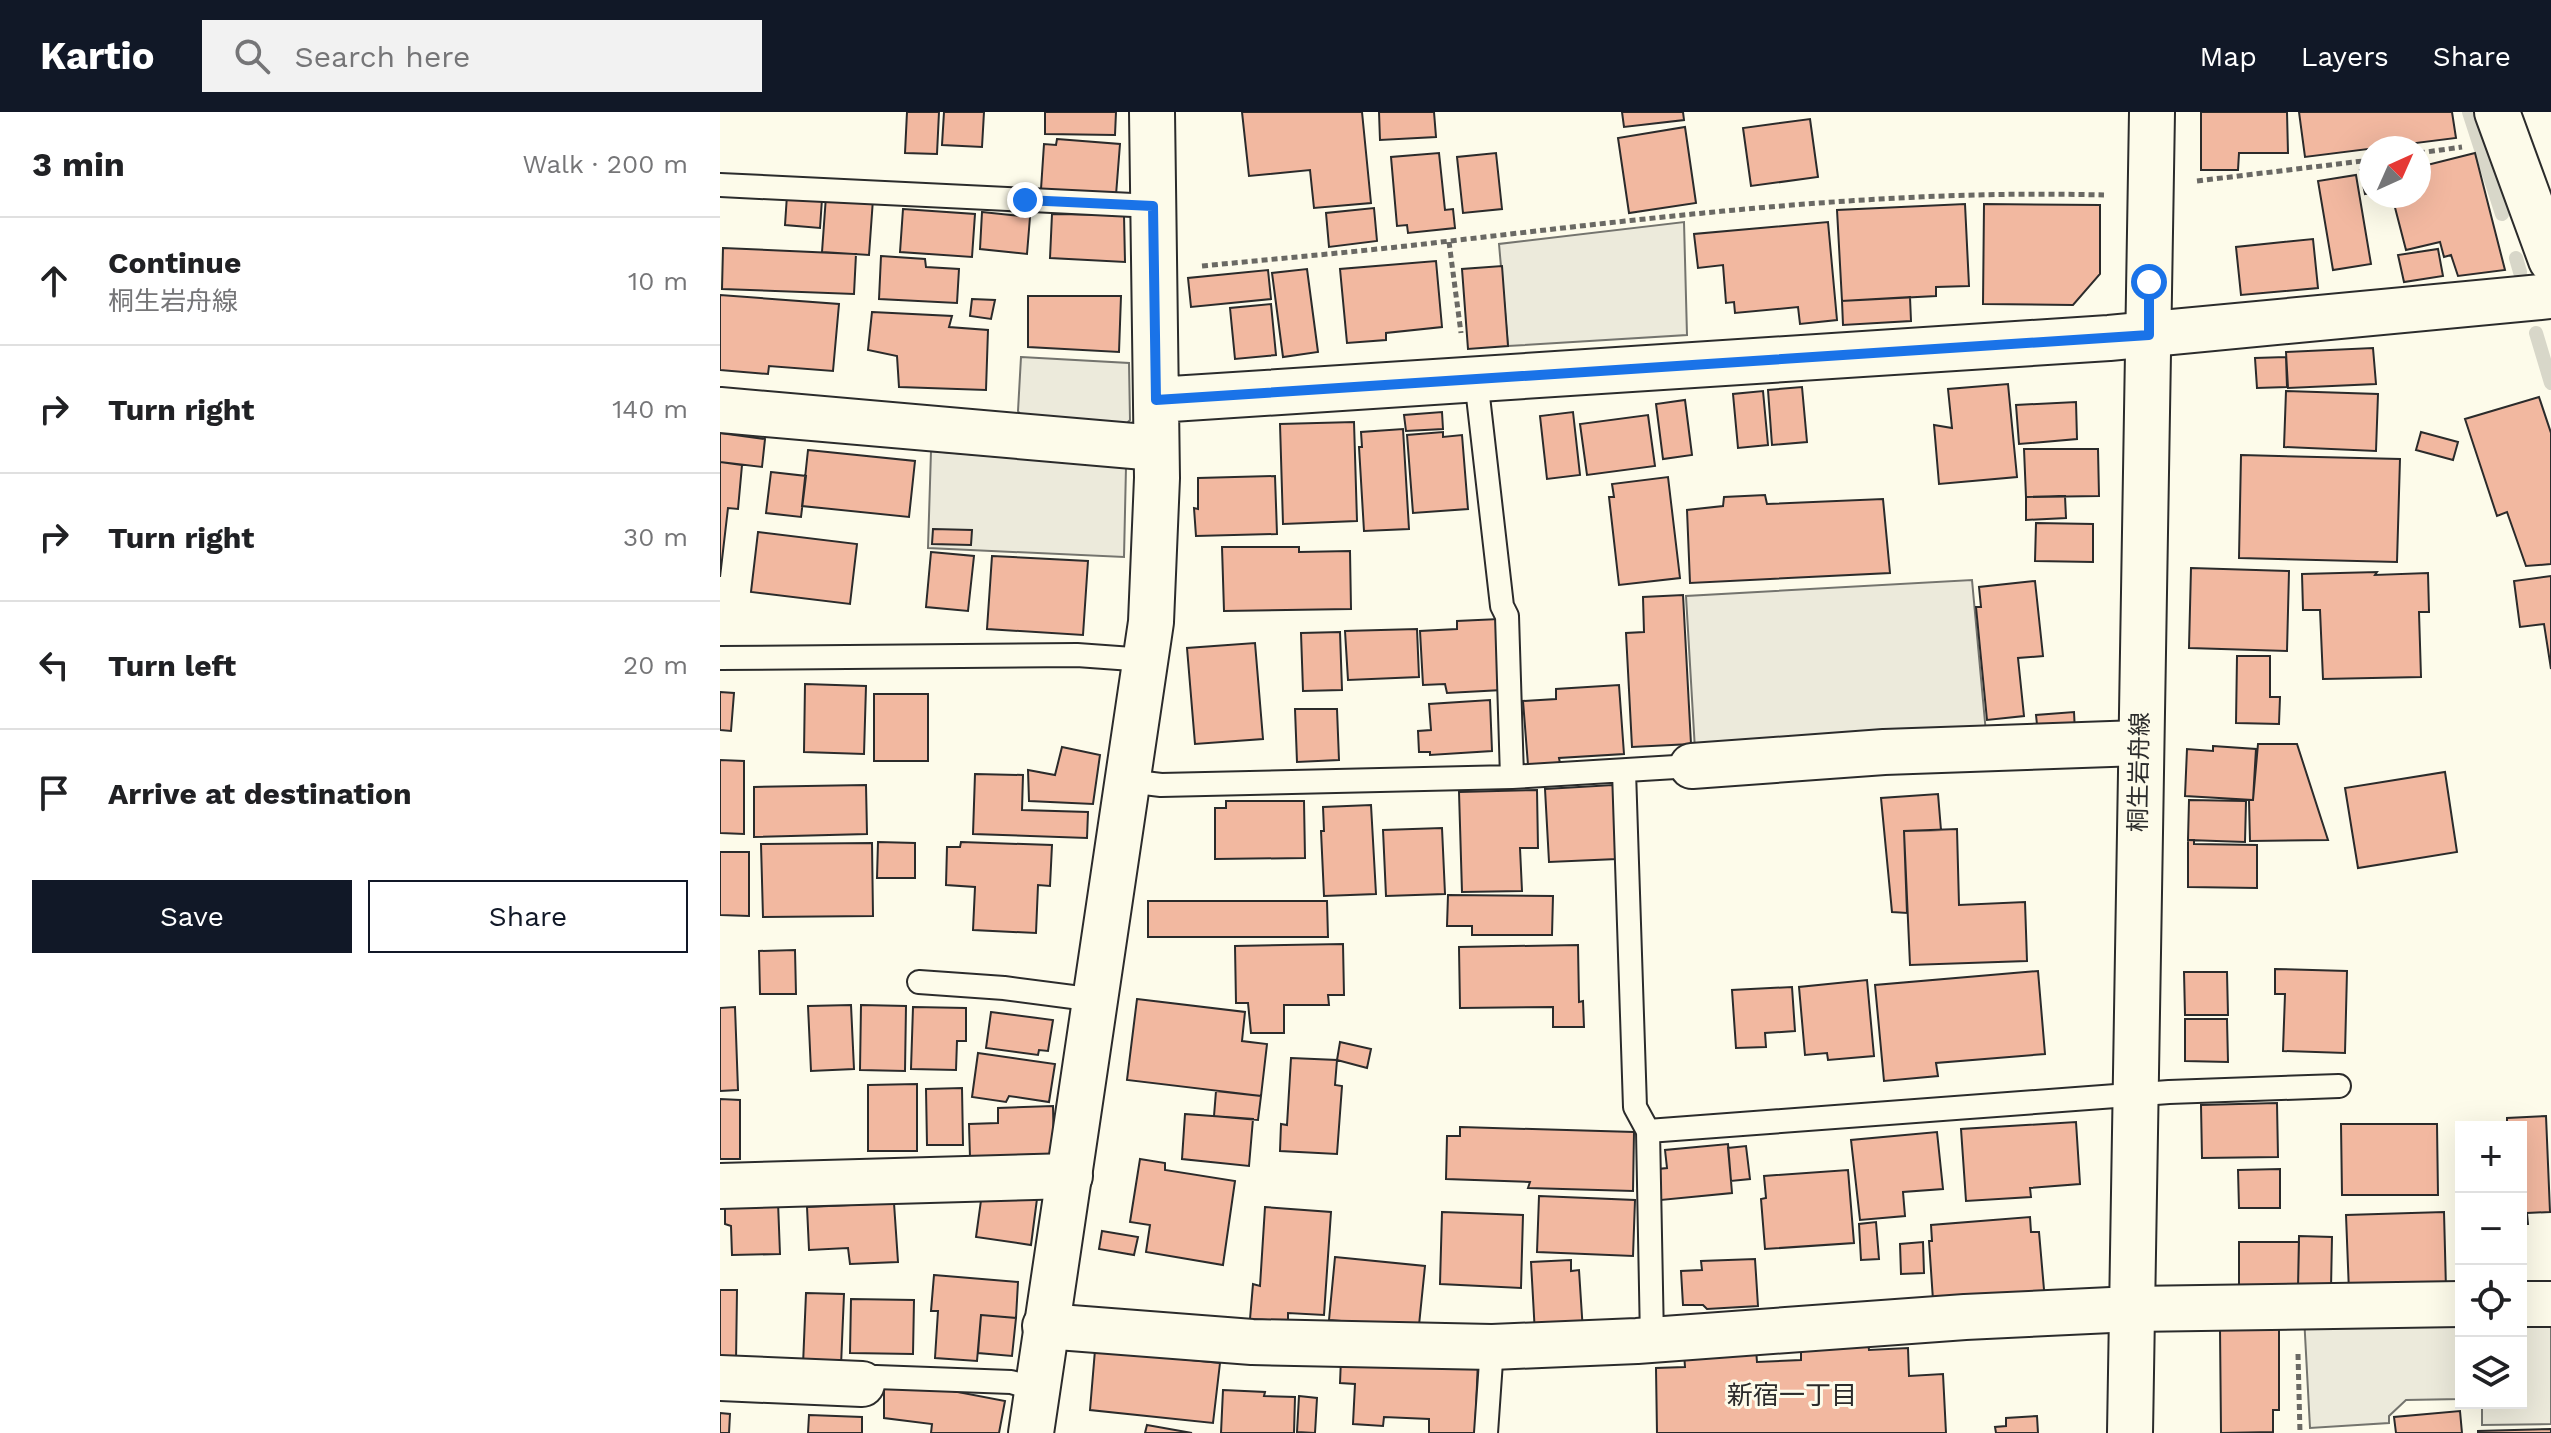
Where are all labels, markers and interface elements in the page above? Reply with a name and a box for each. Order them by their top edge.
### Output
search box [202,20,762,92]
text: Kartio [40,34,154,78]
icon: search [230,34,274,78]
text: Search here [294,39,470,74]
text: Map [2200,40,2257,73]
text: Layers [2301,40,2389,73]
text: Share [2433,40,2511,73]
north arrow [2359,136,2431,208]
text: 3 min [32,144,125,184]
text: Walk · 200 m [522,149,688,179]
route end [1007,182,1043,218]
text: Continue [108,245,241,280]
icon: ahead [32,259,76,303]
route start [2131,264,2167,300]
text: 10 m [628,266,688,296]
text: 桐生岩舟線 [108,286,238,316]
icon: right [32,387,76,431]
text: Turn right [108,392,254,427]
text: 140 m [612,394,688,424]
icon: right [32,515,76,559]
text: Turn right [108,520,254,555]
text: 30 m [623,522,688,552]
icon: left [32,643,76,687]
text: Turn left [108,648,236,683]
text: 20 m [623,650,688,680]
street label: 桐生岩舟線 [2124,712,2154,832]
icon: arrive [32,771,76,815]
text: Arrive at destination [108,776,412,811]
button: Save [32,880,352,953]
button: Share [368,880,688,953]
map controls [2455,1121,2527,1409]
button: + [2455,1121,2527,1193]
button: − [2455,1193,2527,1265]
button: locate [2455,1265,2527,1337]
button: layers [2455,1337,2527,1409]
district label: 新宿一丁目 [1727,1380,1857,1410]

